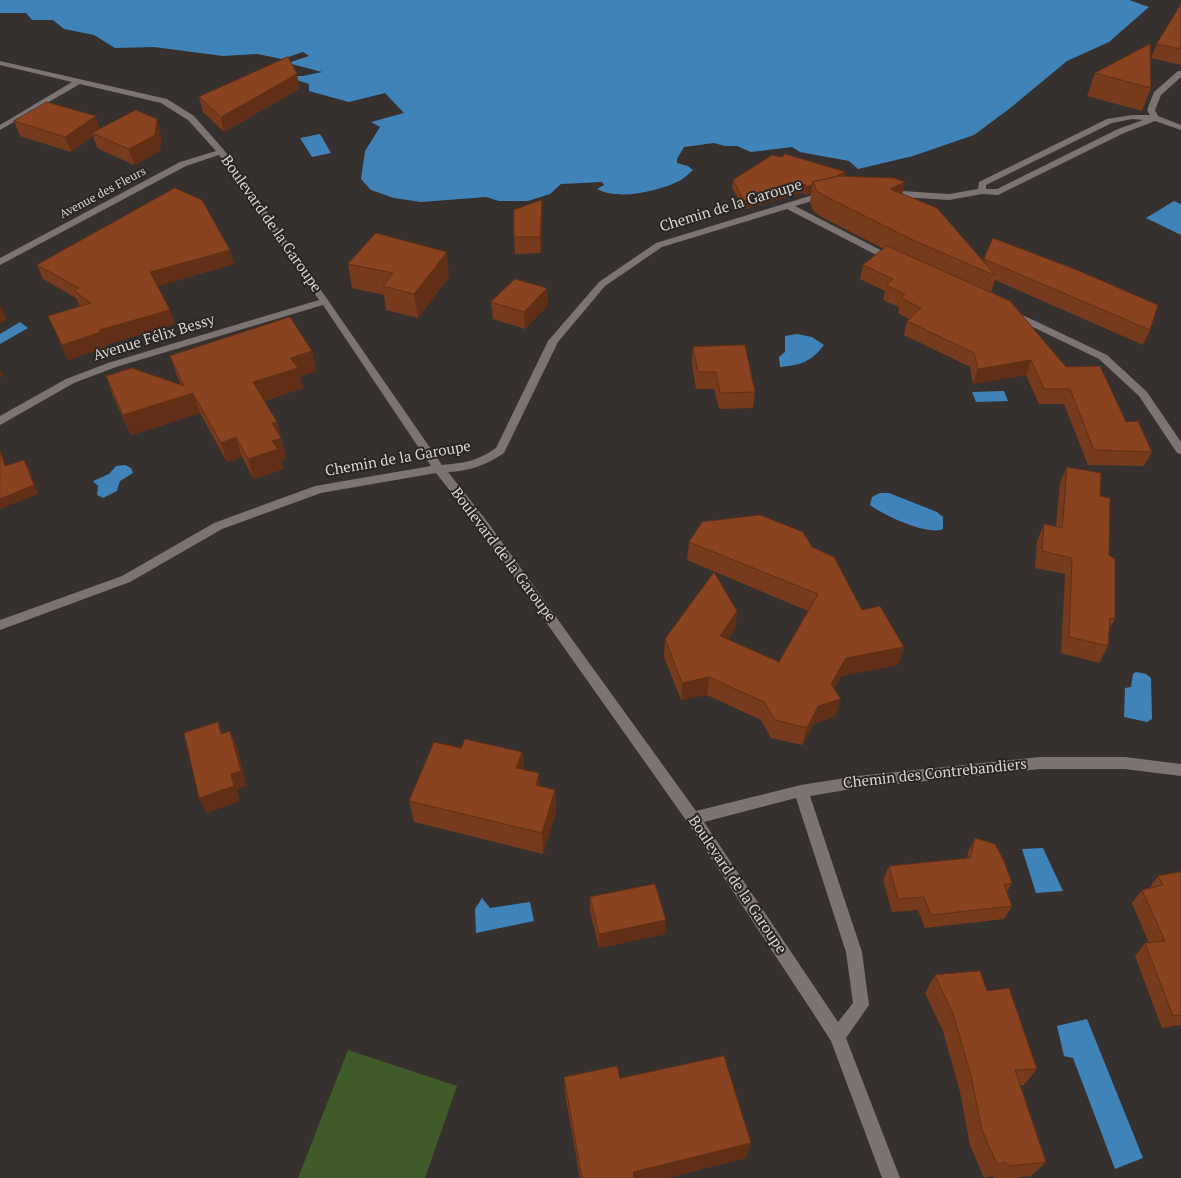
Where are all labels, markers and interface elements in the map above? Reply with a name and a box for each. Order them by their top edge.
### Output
street label: Boulevard de la Garoupe [217,152,325,296]
street label: Avenue des Fleurs [57,164,149,222]
street label: Chemin de la Garoupe [658,176,804,236]
street label: Avenue Félix Bessy [91,311,217,365]
street label: Chemin de la Garoupe [324,437,472,481]
street label: Boulevard de la Garoupe [447,485,559,625]
street label: Chemin des Contrebandiers [842,755,1028,793]
street label: Boulevard de la Garoupe [684,813,790,957]

